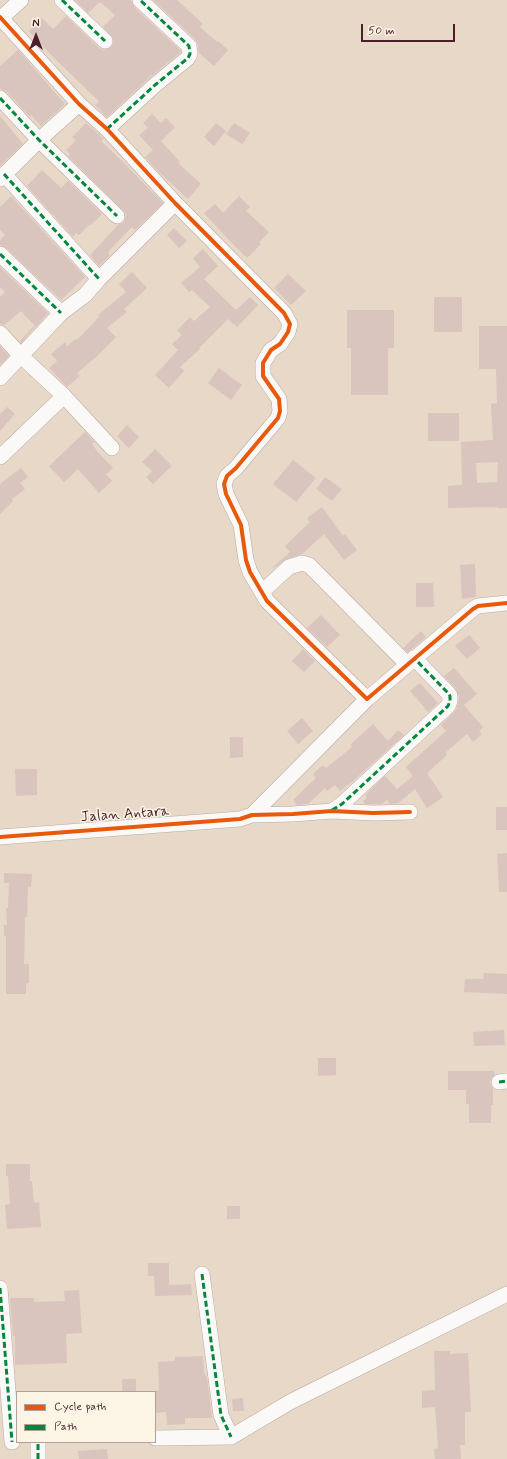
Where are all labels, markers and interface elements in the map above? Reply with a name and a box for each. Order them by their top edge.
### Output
north arrow [16,16,56,56]
scale bar [363,16,457,42]
text: N [32,17,40,31]
text: 50 m [368,23,395,39]
street label: Jalan Antara [80,803,170,827]
legend [16,1391,156,1443]
text: Cycle path [54,1399,106,1415]
text: Path [54,1419,77,1435]

